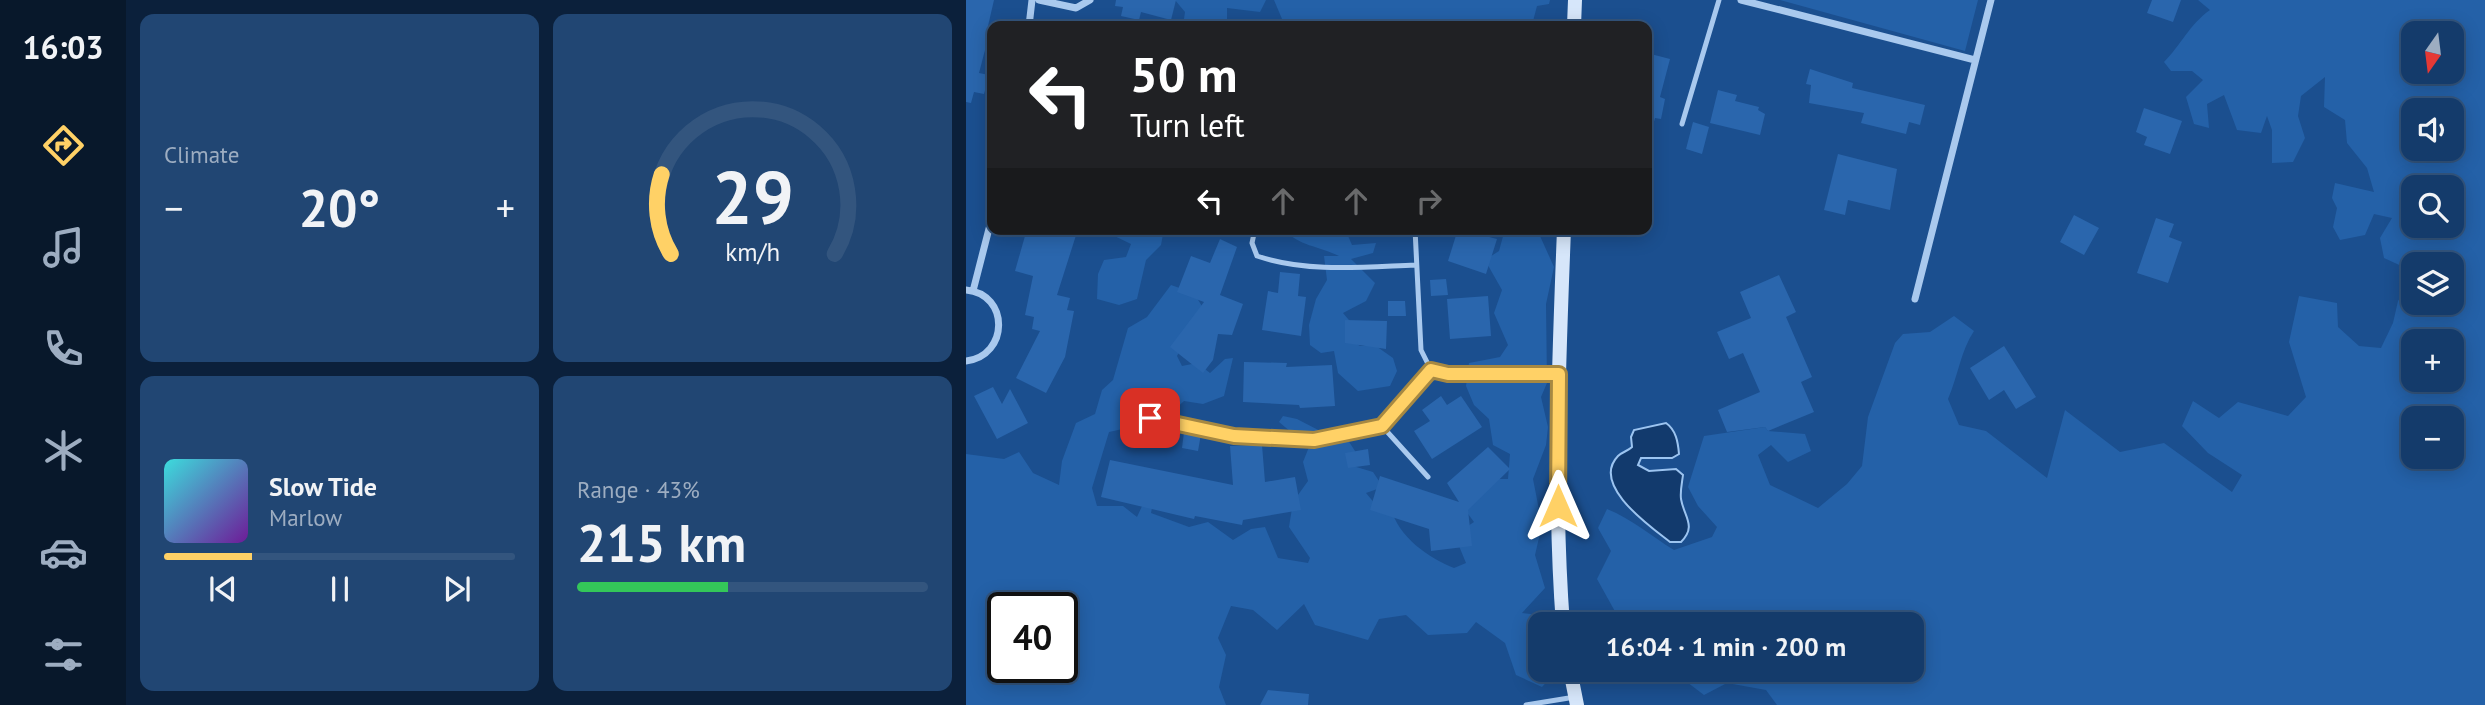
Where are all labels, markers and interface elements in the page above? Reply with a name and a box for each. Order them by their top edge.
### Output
north arrow [2401,21,2464,84]
map controls [2401,21,2464,469]
text: 16:03 [22,26,104,68]
text: 50 m [1130,42,1237,106]
icon: left [1015,49,1106,140]
button: sound [2401,98,2464,161]
text: Turn left [1130,104,1245,146]
icon: directions [39,121,88,170]
text: Climate [164,140,239,169]
text: 29 [711,150,794,244]
text: 20° [299,174,380,241]
button: search [2401,175,2464,238]
icon: left [1191,182,1229,220]
icon: ahead [1264,182,1302,220]
icon: ahead [1337,182,1375,220]
icon: right [1410,182,1448,220]
text: − [164,183,183,232]
text: + [496,183,515,232]
icon: music [39,223,88,272]
text: km/h [725,236,780,268]
button: layers [2401,252,2464,315]
icon: phone [39,324,88,373]
button: + [2401,329,2464,392]
pin [1120,388,1180,448]
icon: arrive [1131,399,1169,437]
button: − [2401,406,2464,469]
icon: climate [39,426,88,475]
position arrow [1521,469,1595,543]
text: Slow Tide [269,470,377,503]
text: Range · 43% [577,475,700,504]
text: Marlow [269,503,342,532]
text: 215 km [577,509,746,576]
icon: car [39,528,88,577]
icon: previous [204,570,242,608]
icon: pause [321,570,359,608]
icon: next [438,570,476,608]
speed limit sign: 40 [987,592,1078,683]
icon: filters [39,630,88,679]
text: 16:04 · 1 min · 200 m [1606,630,1846,663]

